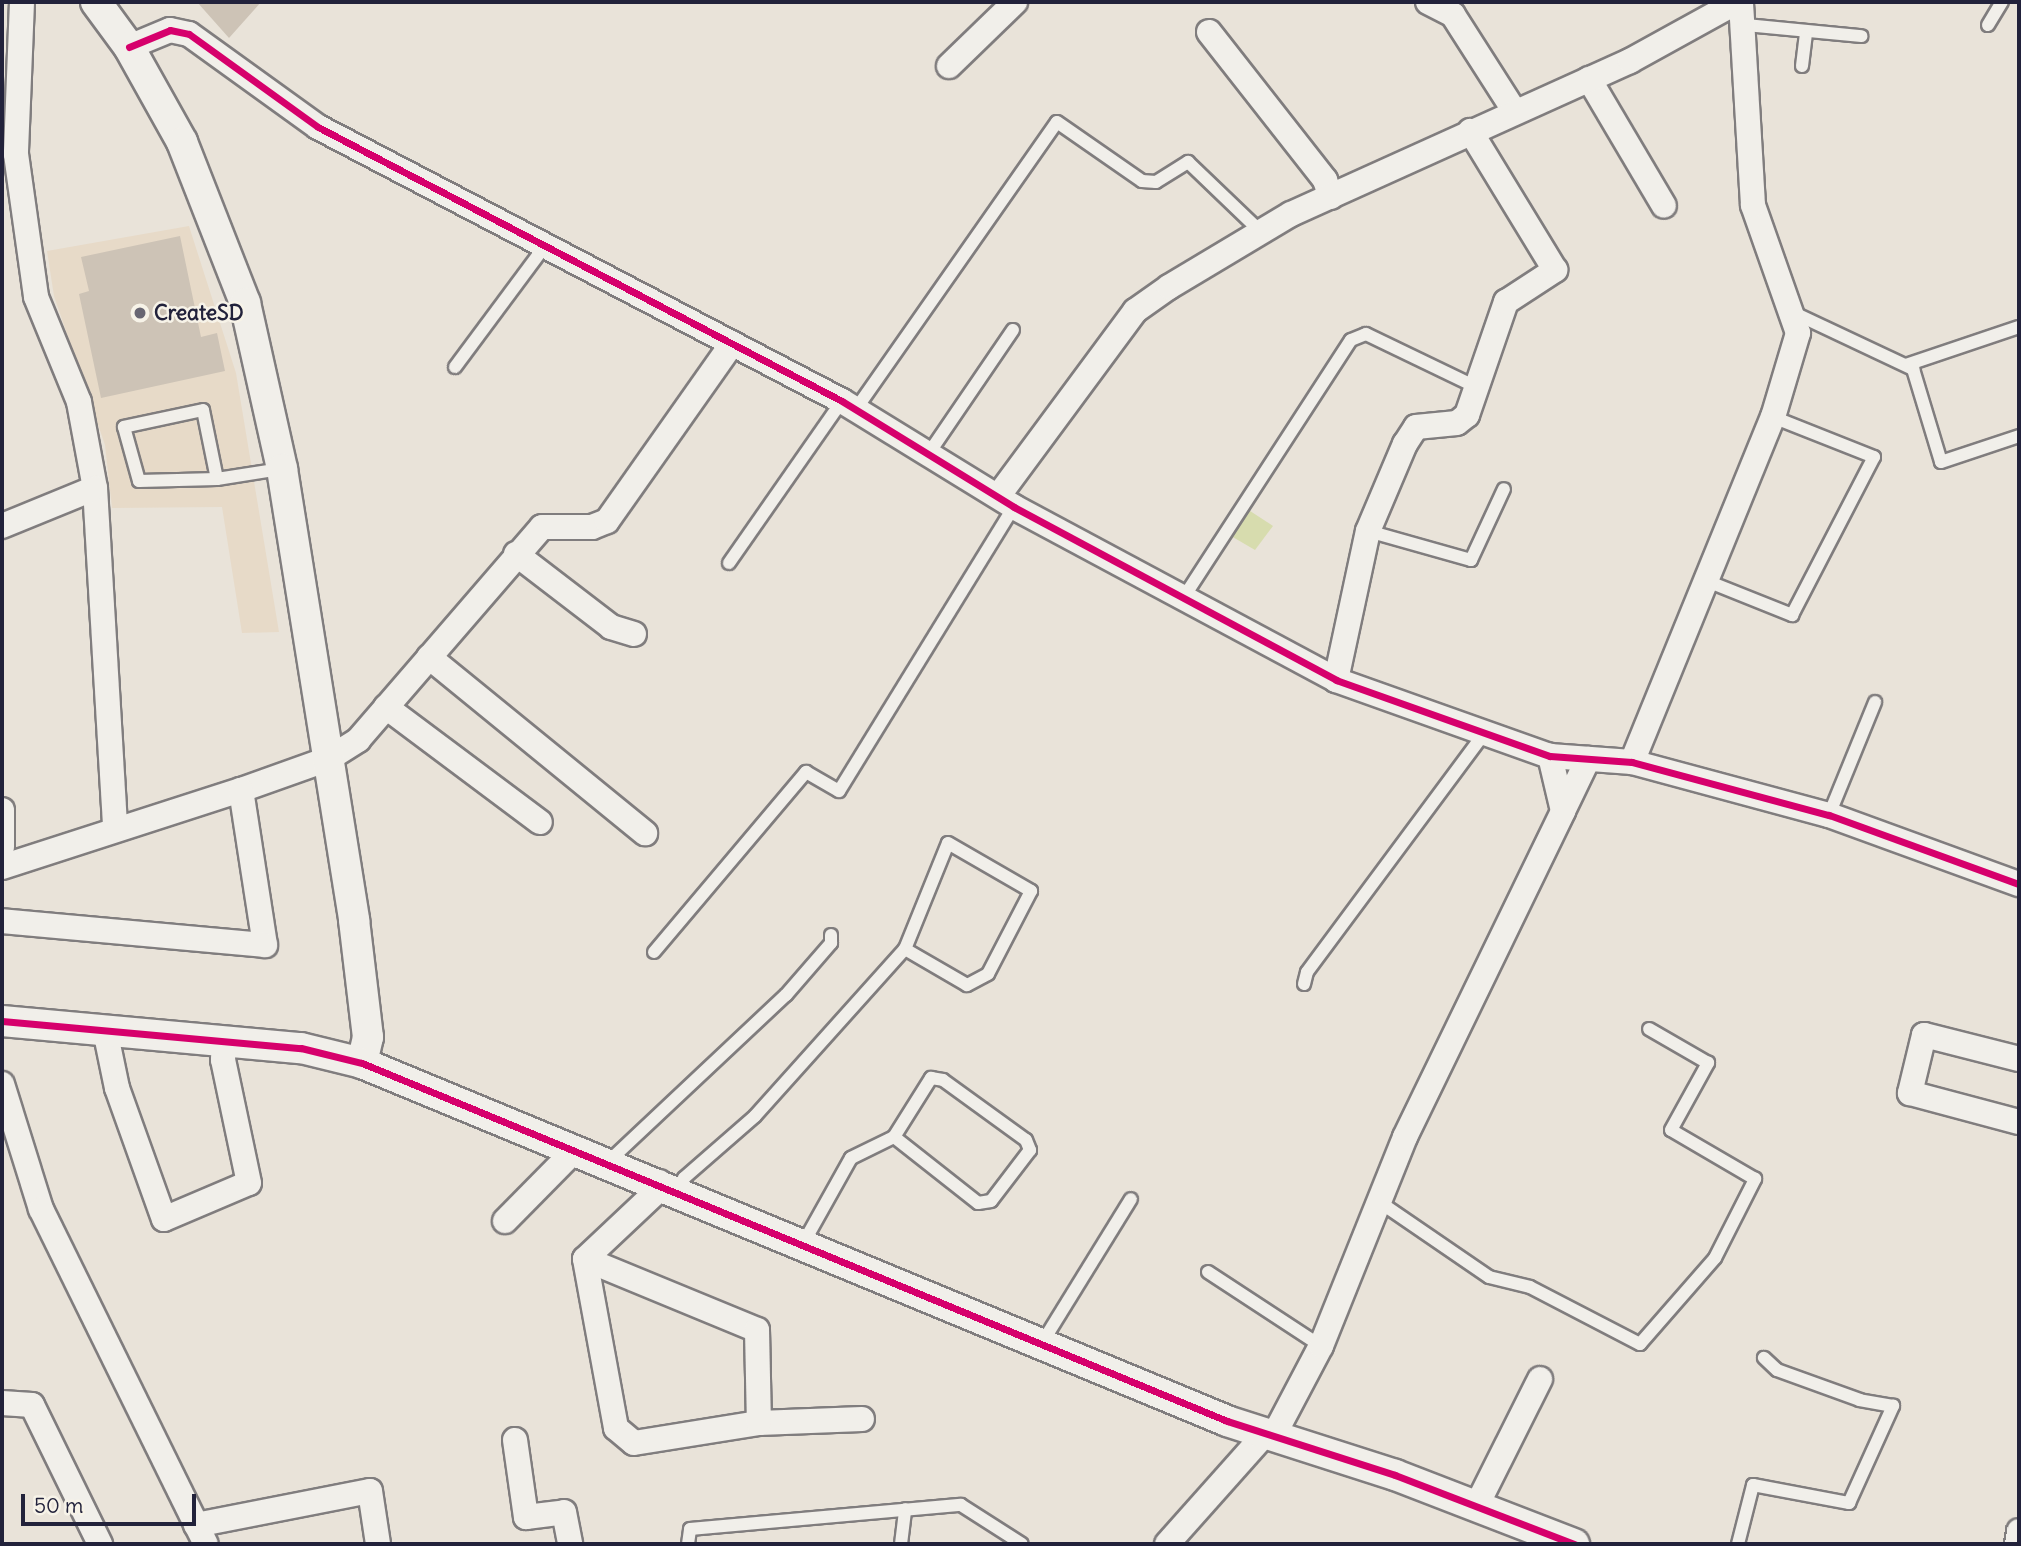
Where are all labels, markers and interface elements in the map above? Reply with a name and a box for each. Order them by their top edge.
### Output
place label: CreateSD [154,300,244,326]
marker: CreateSD [132,305,148,321]
scale bar [24,1480,200,1524]
text: 50 m [34,1492,83,1519]

